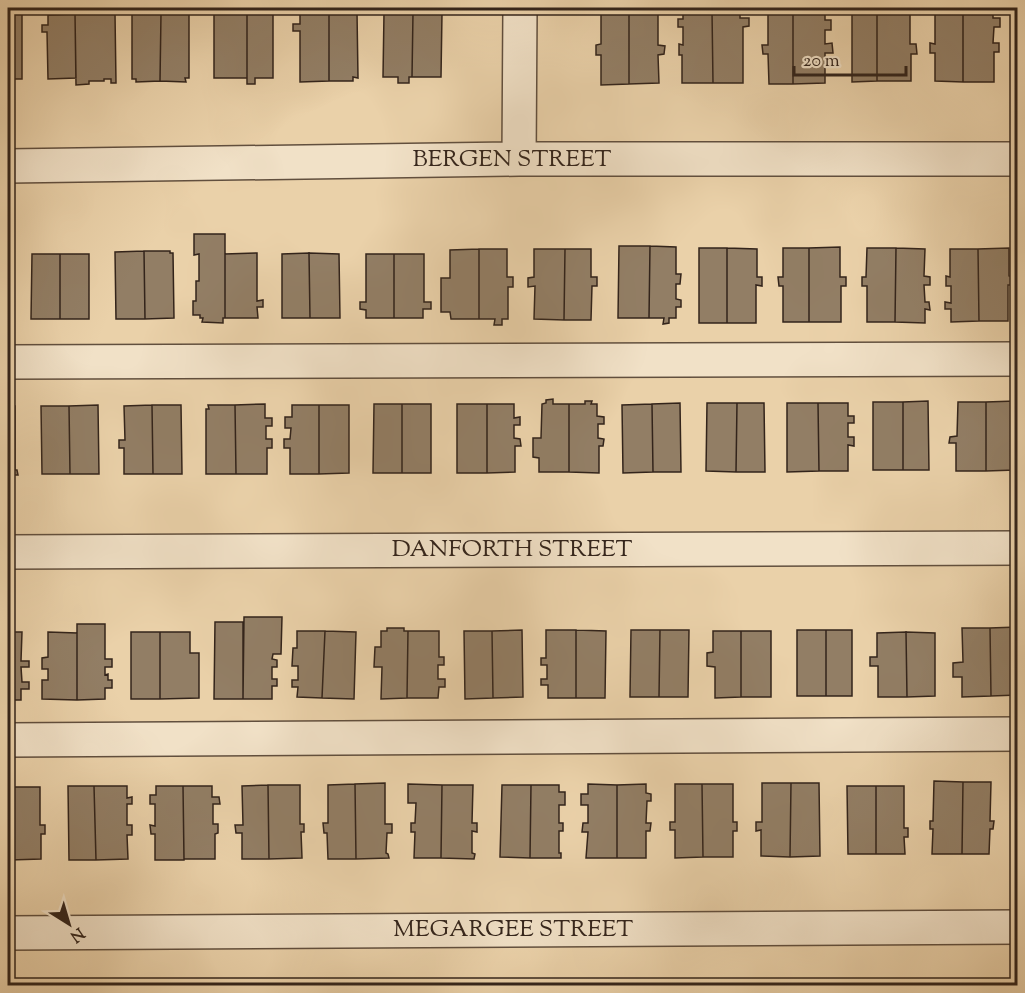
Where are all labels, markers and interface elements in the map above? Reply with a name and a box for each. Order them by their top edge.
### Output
scale bar [794,39,906,77]
text: 20 m [803,49,840,75]
street label: BERGEN STREET [413,143,612,177]
street label: DANFORTH STREET [392,533,632,567]
north arrow [39,894,99,954]
street label: MEGARGEE STREET [393,913,633,947]
text: N [64,921,89,947]

